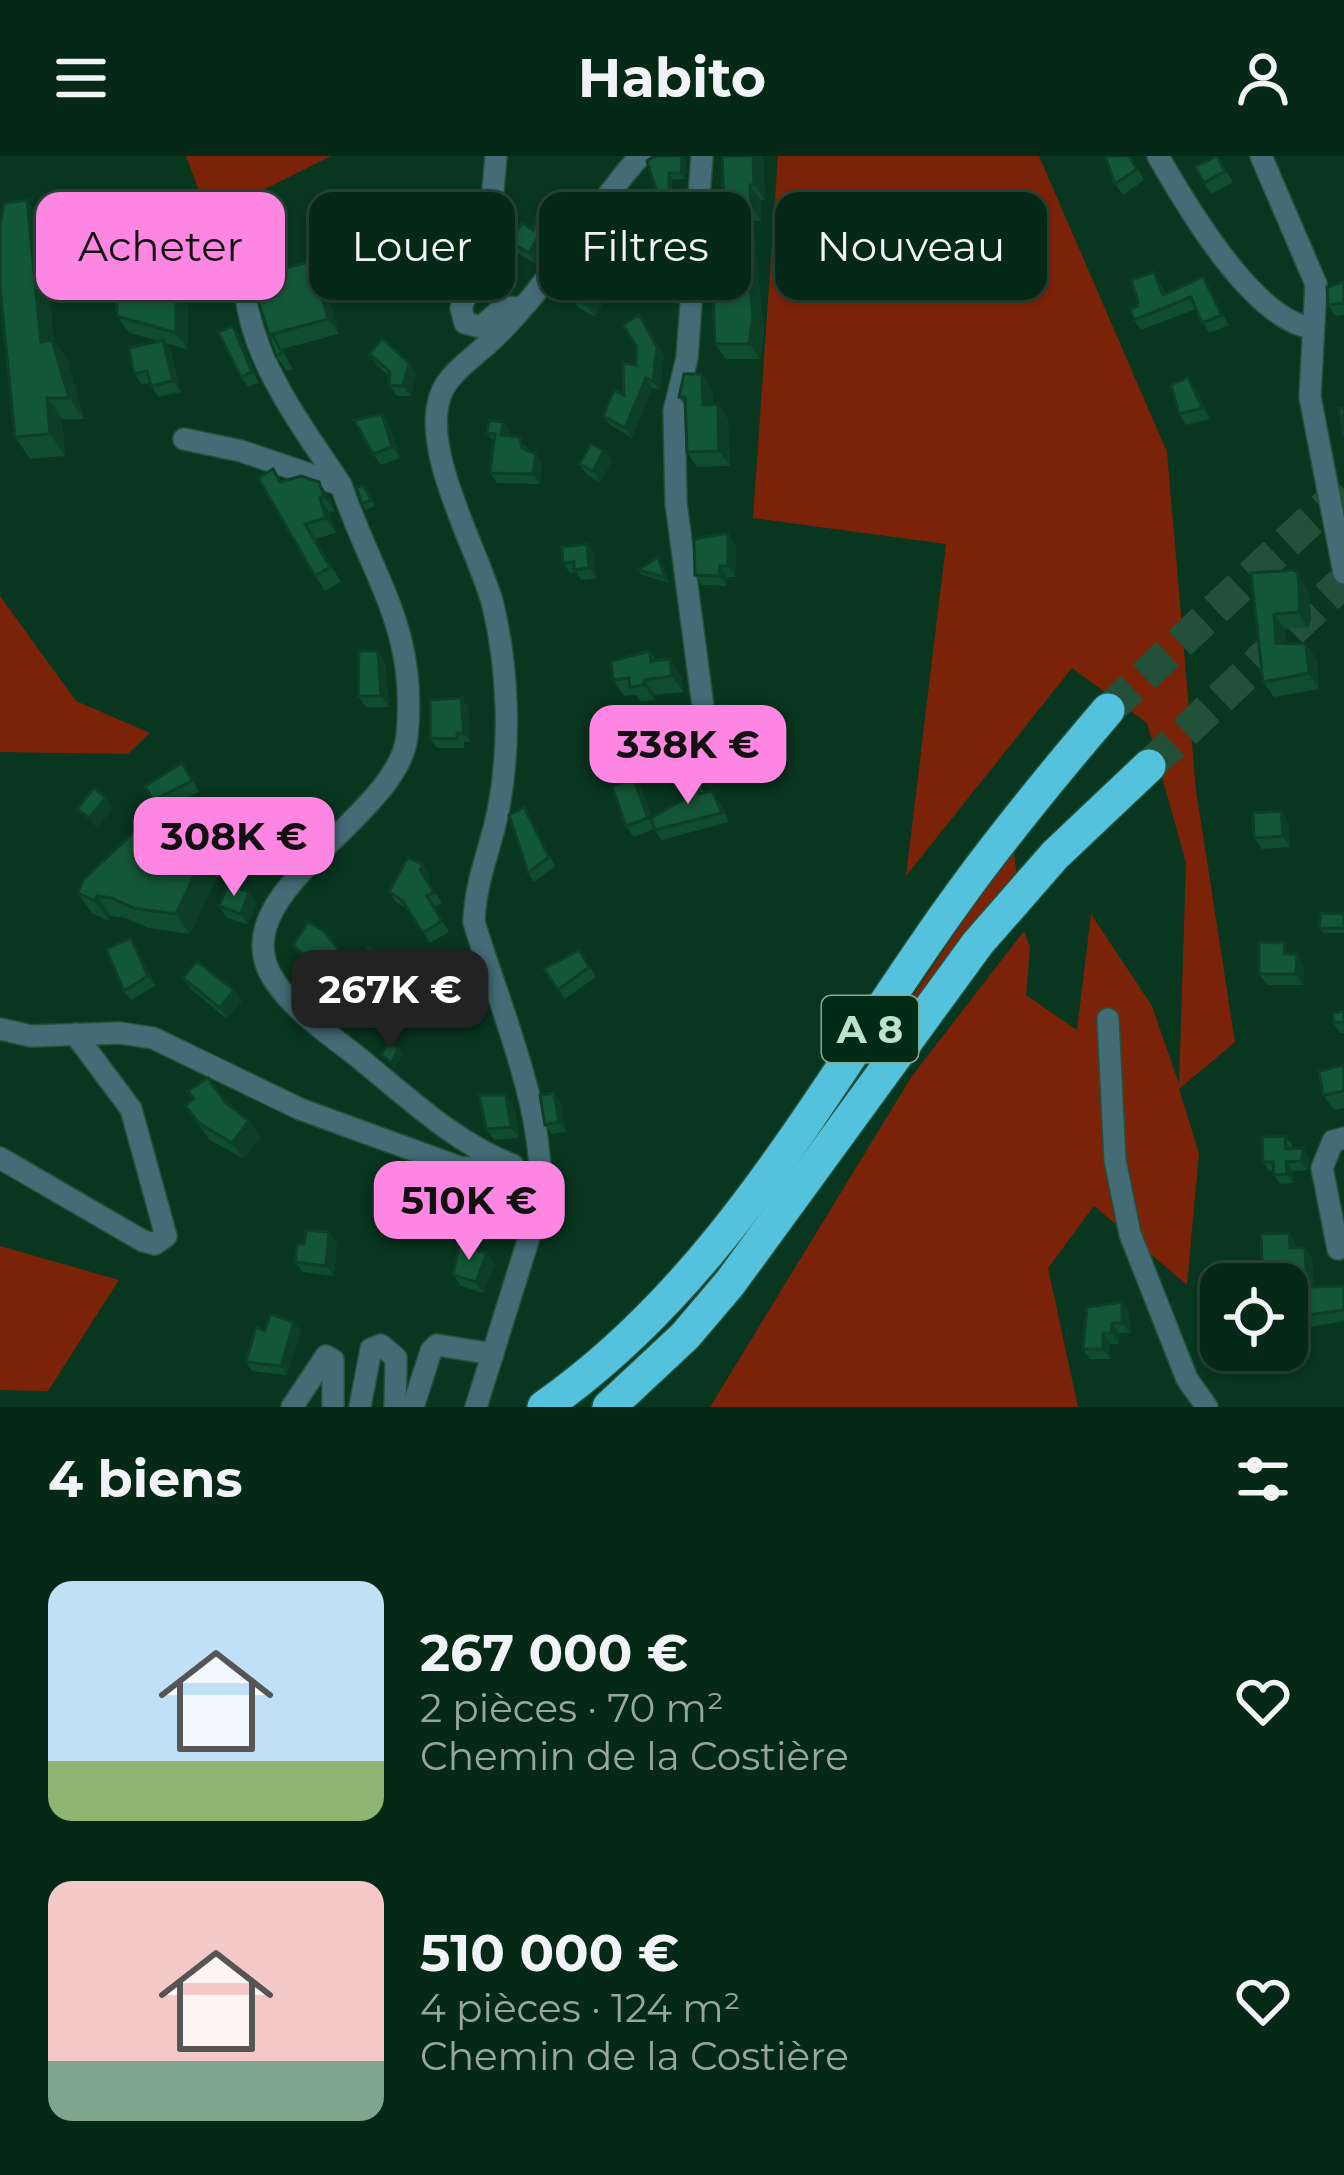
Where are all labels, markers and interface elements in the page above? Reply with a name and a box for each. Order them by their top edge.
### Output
icon: menu [48,45,114,111]
text: Habito [578,45,766,111]
icon: person [1230,45,1296,111]
chip: Acheter [36,192,285,300]
chip: Louer [309,192,515,300]
chip: Filtres [539,192,751,300]
chip: Nouveau [775,192,1047,300]
pin: 338K € [590,705,786,807]
text: 338K € [616,720,760,768]
pin: 308K € [136,797,332,899]
text: 308K € [161,812,307,860]
pin: 267K € [292,950,488,1052]
text: 267K € [318,965,462,1013]
road number: A 8 [822,996,918,1062]
pin: 510K € [371,1161,567,1263]
text: 510K € [401,1176,537,1224]
map controls [1200,1263,1308,1371]
button: locate [1200,1263,1308,1371]
icon: filters [1230,1446,1296,1512]
text: 4 biens [48,1448,243,1510]
text: 267 000 € [420,1622,688,1684]
icon: home [144,1629,288,1773]
icon: heart [1230,1668,1296,1734]
text: 2 pièces · 70 m² [420,1684,724,1732]
text: Chemin de la Costière [420,1732,849,1780]
text: 510 000 € [420,1922,679,1984]
icon: home [144,1929,288,2073]
icon: heart [1230,1968,1296,2034]
text: 4 pièces · 124 m² [420,1984,740,2032]
text: Chemin de la Costière [420,2032,849,2080]

